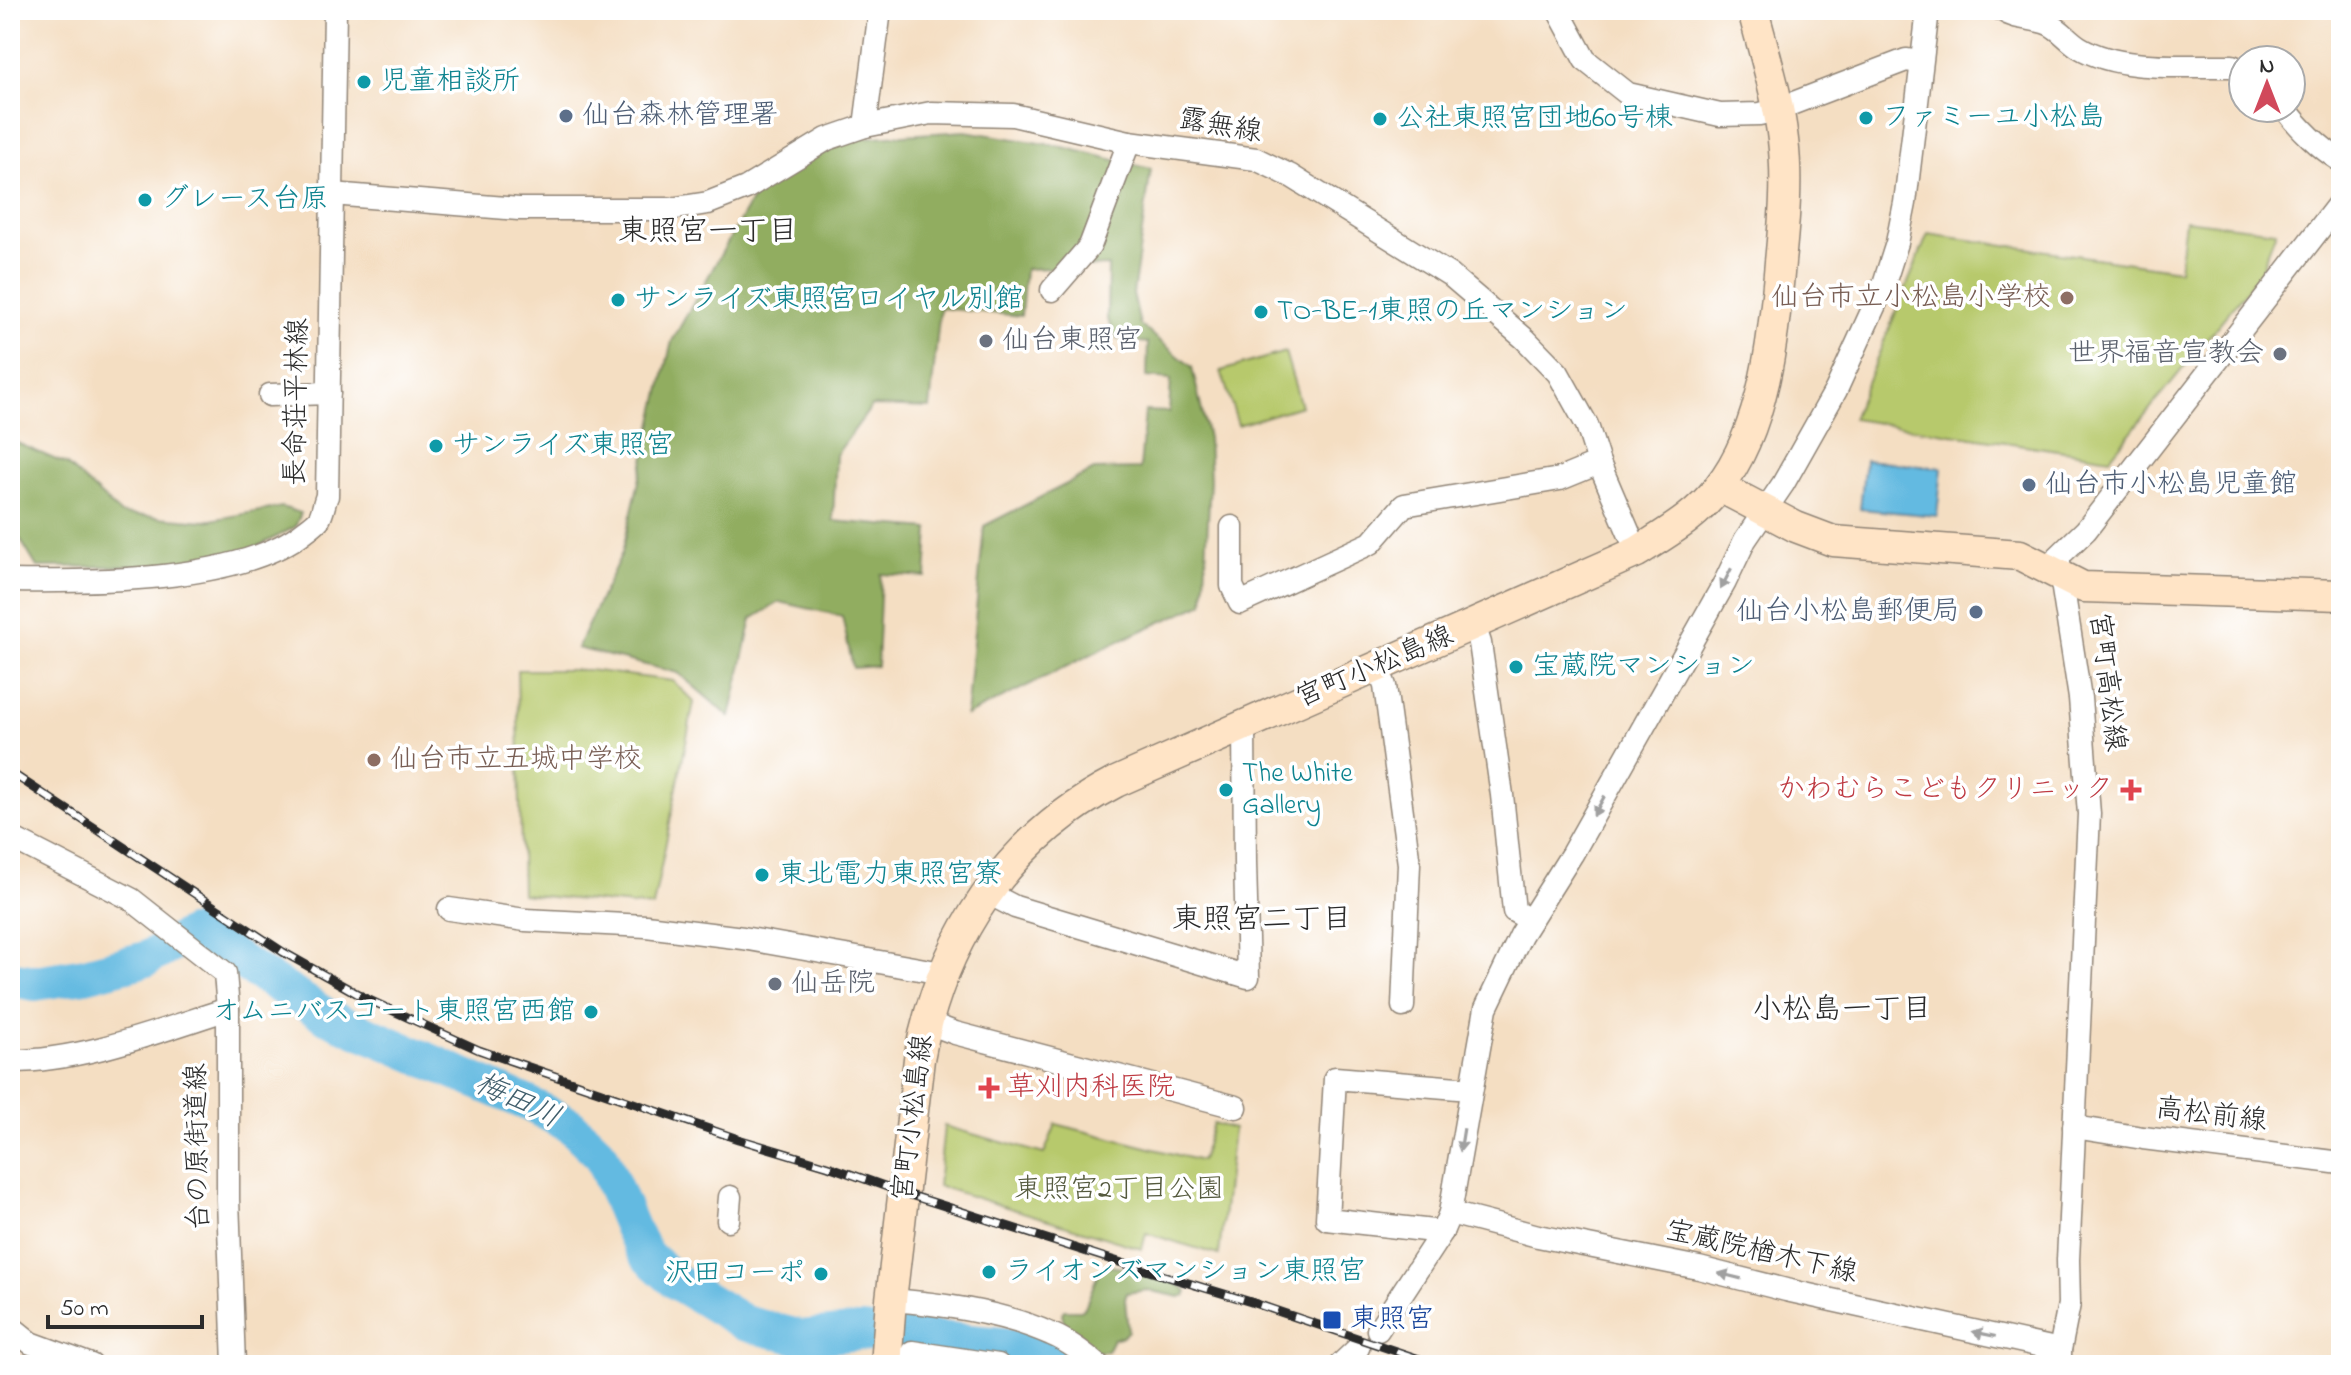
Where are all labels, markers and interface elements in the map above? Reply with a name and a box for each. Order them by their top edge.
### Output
north arrow [2227,44,2307,124]
text: N [2260,51,2274,83]
place label: 児童相談所 [380,62,520,103]
marker: 児童相談所 [355,73,373,91]
place label: 仙台森林管理署 [582,96,778,137]
place label: ファミーユ小松島 [1882,98,2105,139]
place label: 公社東照宮団地60号棟 [1396,99,1672,140]
street label: 露無線 [1175,100,1265,154]
marker: 仙台森林管理署 [557,107,575,125]
marker: ファミーユ小松島 [1857,109,1875,127]
marker: 公社東照宮団地60号棟 [1371,110,1389,128]
place label: グレース台原 [161,180,328,221]
marker: グレース台原 [136,191,154,209]
district label: 東照宮一丁目 [618,211,798,255]
place label: 仙台市立小松島小学校 [1771,278,2051,319]
place label: サンライズ東照宮ロイヤル別館 [634,280,1023,321]
marker: 仙台市立小松島小学校 [2058,289,2076,307]
marker: サンライズ東照宮ロイヤル別館 [609,291,627,309]
place label: TO-BE-1東照の丘マンション [1277,292,1628,333]
marker: TO-BE-1東照の丘マンション [1252,303,1270,321]
street label: 長命荘平林線 [276,318,320,486]
place label: 仙台東照宮 [1002,321,1142,362]
marker: 仙台東照宮 [977,332,995,350]
place label: 世界福音宣教会 [2068,334,2264,375]
marker: 世界福音宣教会 [2271,345,2289,363]
place label: サンライズ東照宮 [452,426,674,467]
marker: サンライズ東照宮 [427,437,445,455]
place label: 仙台市小松島児童館 [2045,465,2297,506]
marker: 仙台市小松島児童館 [2020,476,2038,494]
one-way arrow [1719,568,1733,590]
place label: 仙台小松島郵便局 [1736,592,1960,633]
marker: 仙台小松島郵便局 [1967,603,1985,621]
street label: 宮町高松線 [2077,610,2135,754]
street label: 宮町小松島線 [1290,616,1460,720]
place label: 宝蔵院マンション [1532,647,1755,688]
marker: 宝蔵院マンション [1507,658,1525,676]
place label: 仙台市立五城中学校 [390,740,642,781]
marker: 仙台市立五城中学校 [365,751,383,769]
place label: The White Gallery [1242,754,1353,827]
place label: かわむらこどもクリニック [1777,770,2113,811]
marker: かわむらこどもクリニック [2120,779,2142,801]
marker: The White Gallery [1217,781,1235,799]
one-way arrow [1592,795,1606,817]
place label: 東北電力東照宮寮 [778,855,1002,896]
marker: 東北電力東照宮寮 [753,866,771,884]
district label: 東照宮二丁目 [1172,899,1352,943]
place label: 仙岳院 [791,964,875,1005]
marker: 仙岳院 [766,975,784,993]
district label: 小松島一丁目 [1752,989,1932,1033]
place label: オムニバスコート東照宮西館 [212,992,575,1033]
marker: オムニバスコート東照宮西館 [582,1003,600,1021]
street label: 宮町小松島線 [883,1032,945,1204]
street label: 台の原街道線 [177,1063,221,1231]
water label: 梅田川 [467,1063,567,1141]
place label: 草刈内科医院 [1007,1068,1175,1109]
marker: 草刈内科医院 [978,1077,1000,1099]
street label: 高松前線 [2153,1089,2269,1143]
one-way arrow [1455,1128,1468,1153]
park label: 東照宮2丁目公園 [1014,1170,1224,1211]
street label: 宝蔵院楢木下線 [1661,1211,1861,1295]
place label: ライオンズマンション東照宮 [1005,1252,1366,1293]
place label: 沢田コーポ [665,1254,805,1295]
marker: ライオンズマンション東照宮 [980,1263,998,1281]
marker: 沢田コーポ [812,1265,830,1283]
one-way arrow [1717,1269,1742,1282]
scale bar [48,1279,202,1329]
text: 50 m [60,1292,109,1327]
place label: 東照宮 [1350,1300,1434,1341]
marker: 東照宮 [1321,1309,1343,1331]
one-way arrow [1971,1327,1996,1340]

